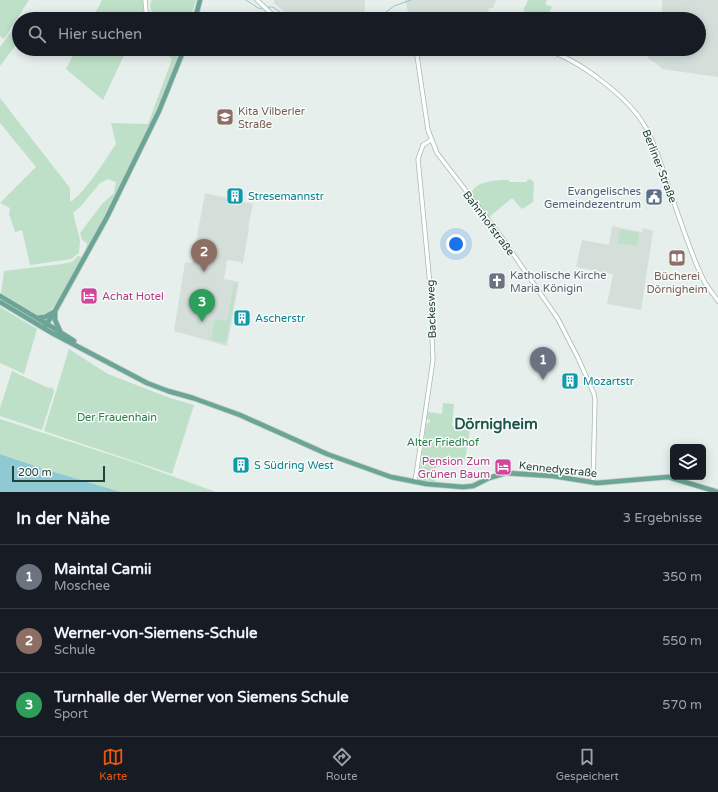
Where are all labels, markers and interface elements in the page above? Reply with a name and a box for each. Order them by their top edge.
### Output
search box [12,12,706,56]
icon: search [26,23,48,45]
text: Hier suchen [58,25,142,43]
place label: Kita Vilberler Straße [238,105,306,131]
school or university icon: Kita Vilberler Straße [215,107,235,127]
street label: Berliner Straße [640,128,679,205]
place label: Evangelisches Gemeindezentrum [544,185,641,211]
building icon: Stresemannstr [225,186,245,206]
public building icon: Evangelisches Gemeindezentrum [644,187,664,207]
street label: Bahnhofstraße [460,188,517,258]
place label: Stresemannstr [248,190,325,203]
your location [446,234,466,254]
pin: 2 [191,239,217,272]
library icon: Bücherei Dörnigheim [667,248,687,268]
place label: Katholische Kirche Maria Königin [510,269,606,295]
place label: Bücherei Dörnigheim [646,270,708,296]
church icon: Katholische Kirche Maria Königin [487,271,507,291]
street label: Backesweg [424,279,439,339]
hotel icon: Achat Hotel [79,286,99,306]
pin: 3 [189,289,215,322]
place label: Achat Hotel [102,290,164,303]
building icon: Ascherstr [232,308,252,328]
place label: Ascherstr [255,312,306,325]
pin: 1 [530,347,556,380]
building icon: Mozartstr [560,371,580,391]
place label: Mozartstr [583,375,635,388]
park label: Der Frauenhain [77,411,157,424]
district label: Dörnigheim [454,415,538,434]
park label: Alter Friedhof [407,436,480,449]
map controls [670,444,706,480]
button: layers [670,444,706,480]
building icon: S Südring West [231,455,251,475]
place label: Pension Zum Grünen Baum [418,455,490,481]
hotel icon: Pension Zum Grünen Baum [493,457,513,477]
place label: S Südring West [254,459,334,472]
street label: Kennedystraße [518,459,598,480]
scale bar [12,464,105,483]
text: 200 m [18,466,52,479]
text: In der Nähe [16,508,110,529]
text: 3 Ergebnisse [623,510,702,526]
text: Maintal Camii [54,560,152,578]
text: 1 [25,569,33,585]
text: 350 m [662,569,702,585]
text: Moschee [54,578,110,594]
text: Werner-von-Siemens-Schule [54,624,257,642]
text: 2 [25,633,33,649]
text: 550 m [662,633,702,649]
text: Schule [54,642,95,658]
text: Turnhalle der Werner von Siemens Schule [54,688,349,706]
text: 3 [25,697,33,713]
text: 570 m [662,697,702,713]
text: Sport [54,706,88,722]
tab: Karte [99,746,127,783]
tab: Route [326,746,357,783]
tab: Gespeichert [556,746,619,783]

